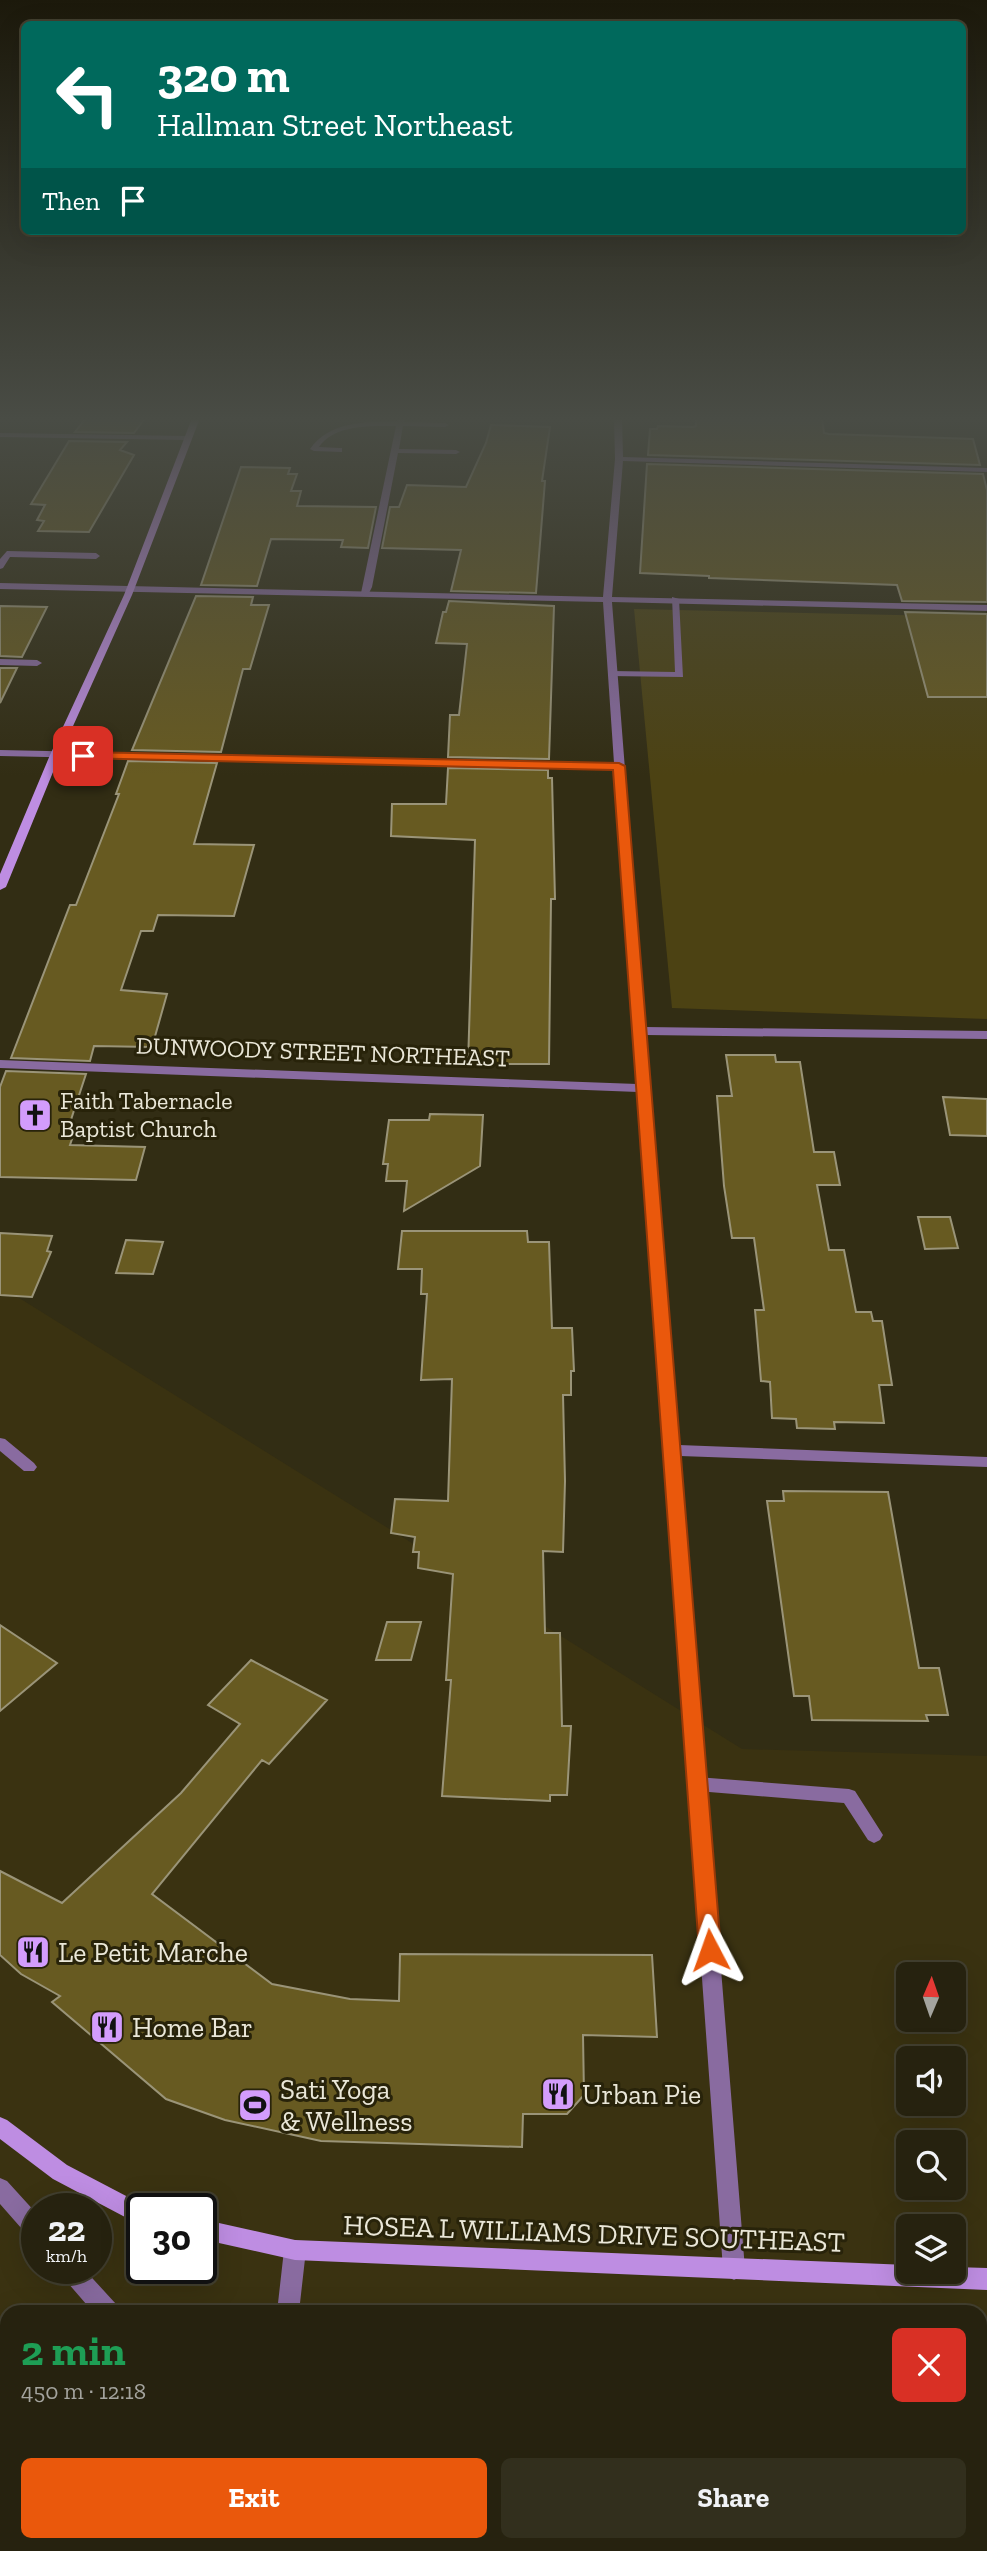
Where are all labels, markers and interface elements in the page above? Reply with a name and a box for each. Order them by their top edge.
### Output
text: 320 m [157,46,290,105]
icon: left [42,49,133,140]
text: Hallman Street Northeast [157,106,513,144]
icon: arrive [114,182,152,220]
text: Then [42,185,100,217]
pin [53,726,113,786]
icon: arrive [64,737,102,775]
street label: DUNWOODY STREET NORTHEAST [136,1030,511,1073]
place label: Faith Tabernacle Baptist Church [60,1086,233,1143]
church icon: Faith Tabernacle Baptist Church [16,1096,54,1134]
position arrow [673,1913,747,1987]
restaurant icon: Le Petit Marche [14,1933,52,1971]
place label: Le Petit Marche [58,1936,248,1969]
north arrow [896,1962,966,2032]
map controls [896,1962,966,2284]
restaurant icon: Home Bar [88,2008,126,2046]
place label: Home Bar [132,2011,253,2044]
button: sound [896,2046,966,2116]
place label: Sati Yoga & Wellness [280,2073,413,2138]
restaurant icon: Urban Pie [539,2075,577,2113]
place label: Urban Pie [582,2078,701,2111]
sports icon: Sati Yoga & Wellness [236,2086,274,2124]
button: search [896,2130,966,2200]
speed limit sign: 30 [126,2193,217,2284]
text: 22 [48,2208,85,2250]
street label: HOSEA L WILLIAMS DRIVE SOUTHEAST [342,2208,846,2259]
button: layers [896,2214,966,2284]
text: km/h [46,2245,87,2267]
text: 2 min [21,2325,126,2376]
button: close [892,2328,966,2402]
text: 450 m · 12:18 [21,2377,146,2405]
button: Exit [21,2458,487,2538]
button: Share [501,2458,966,2538]

